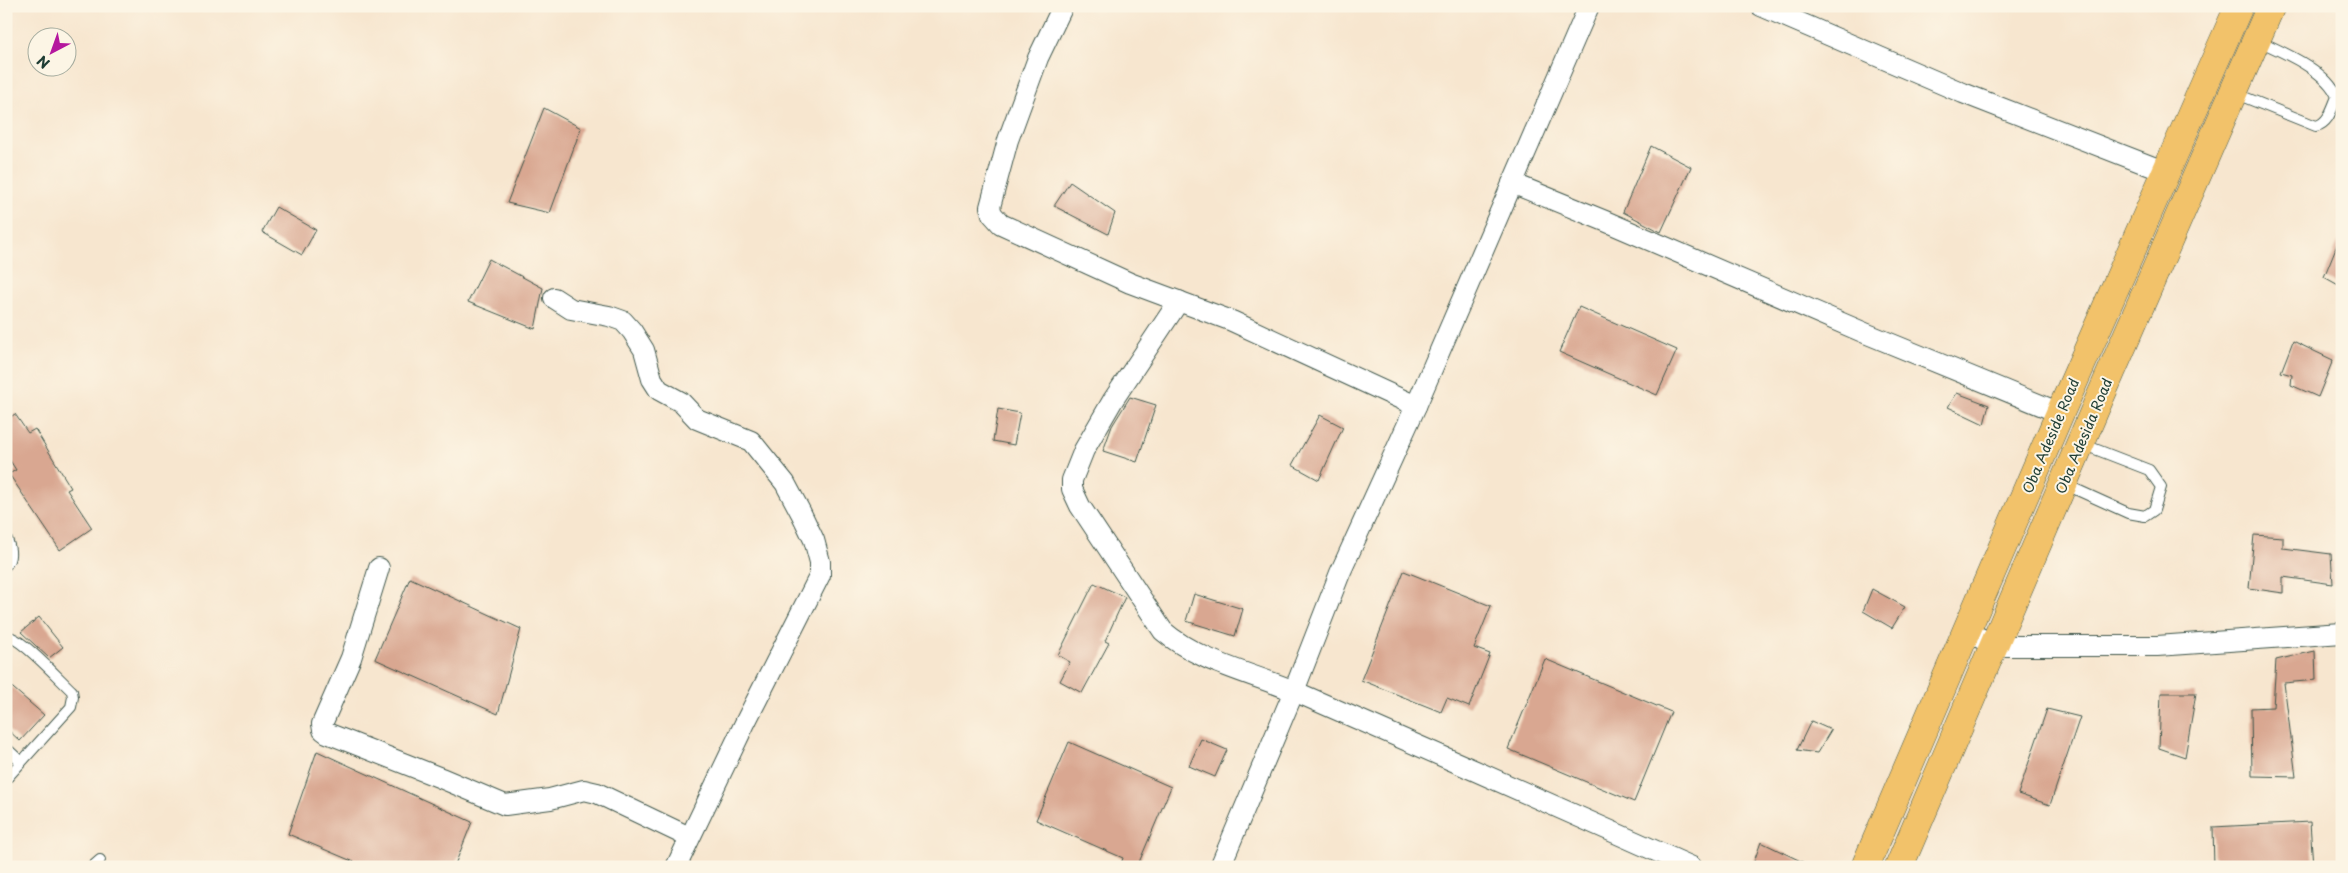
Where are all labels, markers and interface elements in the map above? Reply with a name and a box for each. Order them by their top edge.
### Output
north arrow [28,28,78,78]
text: N [32,51,54,74]
street label: Oba Adeside Road [2017,375,2084,496]
street label: Oba Adesida Road [2050,375,2117,497]

